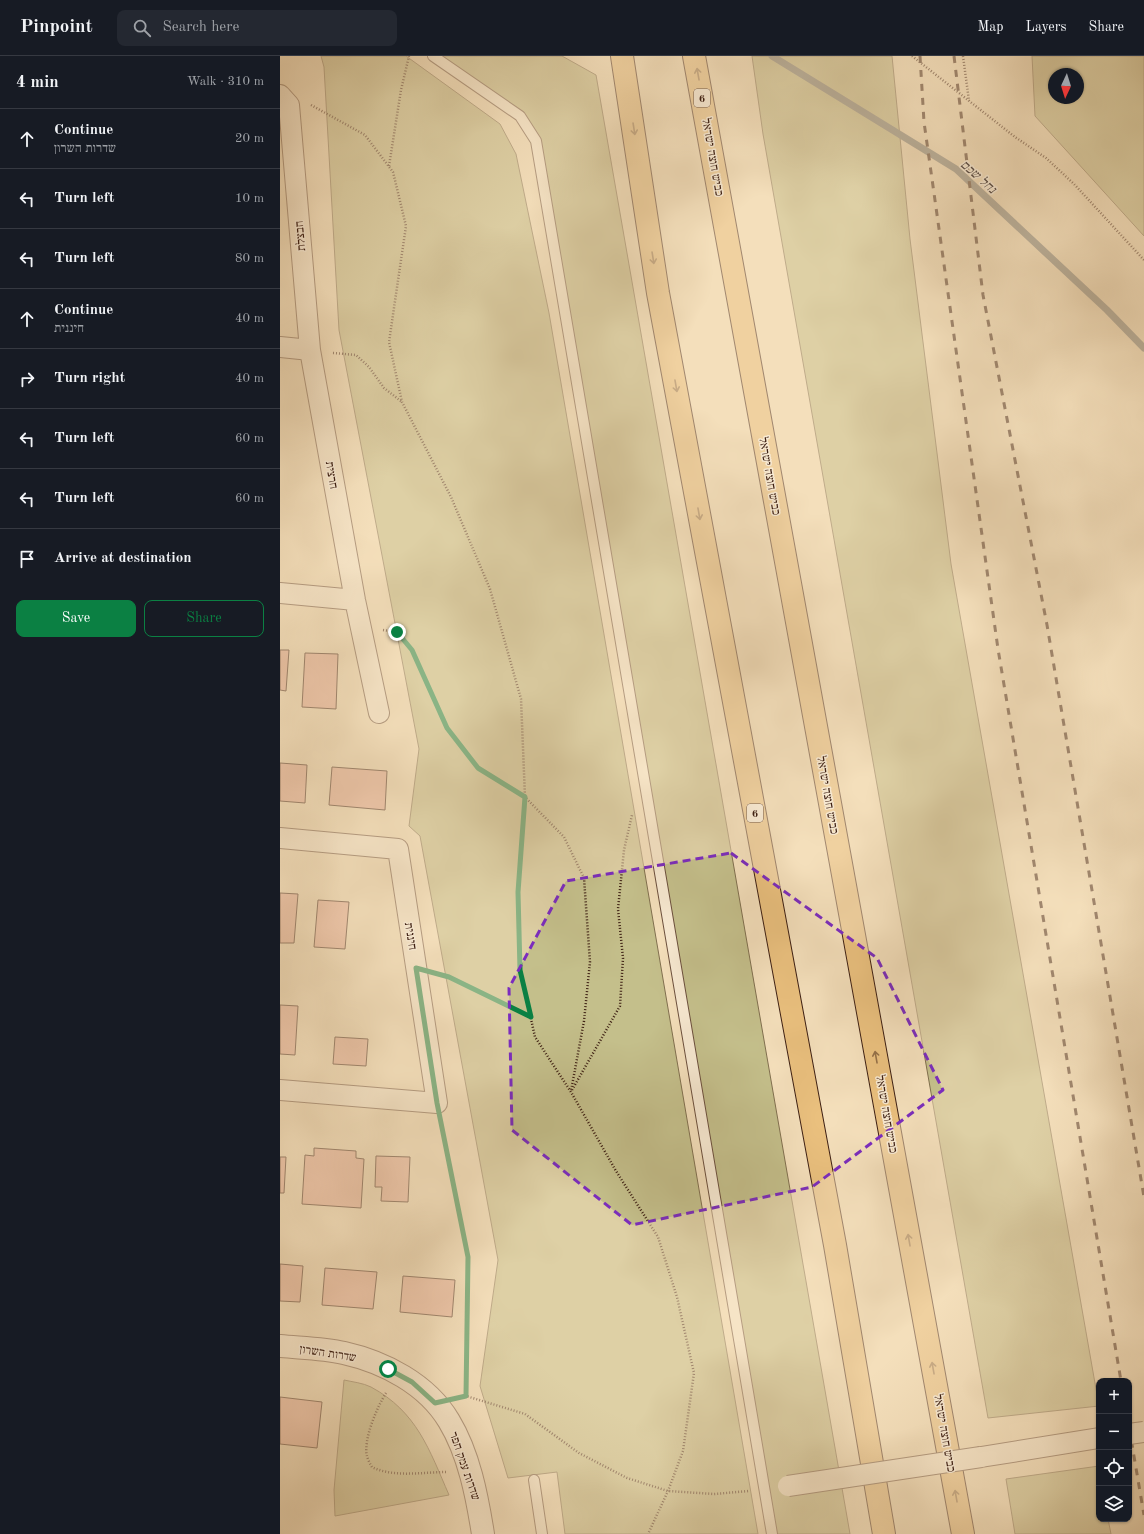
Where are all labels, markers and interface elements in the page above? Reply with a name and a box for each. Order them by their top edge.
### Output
search box [117,10,397,46]
icon: search [131,17,153,39]
text: Pinpoint [20,18,93,37]
text: Search here [163,20,239,35]
text: Map [978,20,1004,34]
text: Layers [1026,20,1067,34]
text: Share [1089,20,1124,34]
one-way arrow [693,68,701,81]
north arrow [1048,68,1084,104]
text: 4 min [16,74,59,91]
text: Walk · 310 m [187,75,264,88]
road number: 6 [694,89,710,107]
street label: כביש חוצה ישראל [699,117,727,197]
one-way arrow [630,122,638,135]
text: Continue [54,123,113,138]
icon: ahead [16,128,38,150]
text: 20 m [235,132,264,145]
text: שדרות השרון [54,142,116,155]
water label: נחל שכם [958,157,1000,197]
icon: left [16,188,38,210]
text: Turn left [54,191,114,206]
text: 10 m [235,192,264,205]
street label: חבצלת [292,220,308,252]
icon: left [16,248,38,270]
text: Turn left [54,251,114,266]
one-way arrow [649,251,657,264]
text: 80 m [235,252,264,265]
text: Continue [54,303,113,318]
icon: ahead [16,308,38,330]
text: 40 m [235,312,264,325]
text: חיננית [54,322,84,335]
icon: right [16,368,38,390]
text: Turn right [54,371,125,386]
text: 40 m [235,372,264,385]
one-way arrow [672,379,680,392]
icon: left [16,428,38,450]
text: Turn left [54,431,114,446]
text: 60 m [235,432,264,445]
street label: כביש חוצה ישראל [756,436,784,516]
street label: חרצית [323,460,339,490]
icon: left [16,488,38,510]
text: Turn left [54,491,114,506]
text: 60 m [235,492,264,505]
one-way arrow [696,507,704,520]
icon: arrive [16,548,38,570]
text: Arrive at destination [54,551,192,566]
button: Save [16,600,136,637]
button: Share [144,600,264,637]
route end [388,623,406,641]
street label: כביש חוצה ישראל [814,755,842,835]
road number: 6 [747,804,763,822]
street label: חיננית [402,921,418,951]
one-way arrow [872,1051,880,1064]
street label: כביש חוצה ישראל [873,1074,901,1154]
one-way arrow [905,1234,913,1247]
street label: שדרות השרון [299,1344,357,1364]
route start [379,1360,397,1378]
one-way arrow [929,1362,937,1375]
map controls [1096,1378,1132,1522]
button: + [1096,1378,1132,1414]
street label: כביש חוצה ישראל [931,1393,959,1473]
button: − [1096,1414,1132,1450]
street label: שדרות עמק חפר [447,1431,481,1502]
button: locate [1096,1450,1132,1486]
button: layers [1096,1486,1132,1522]
one-way arrow [952,1490,960,1503]

